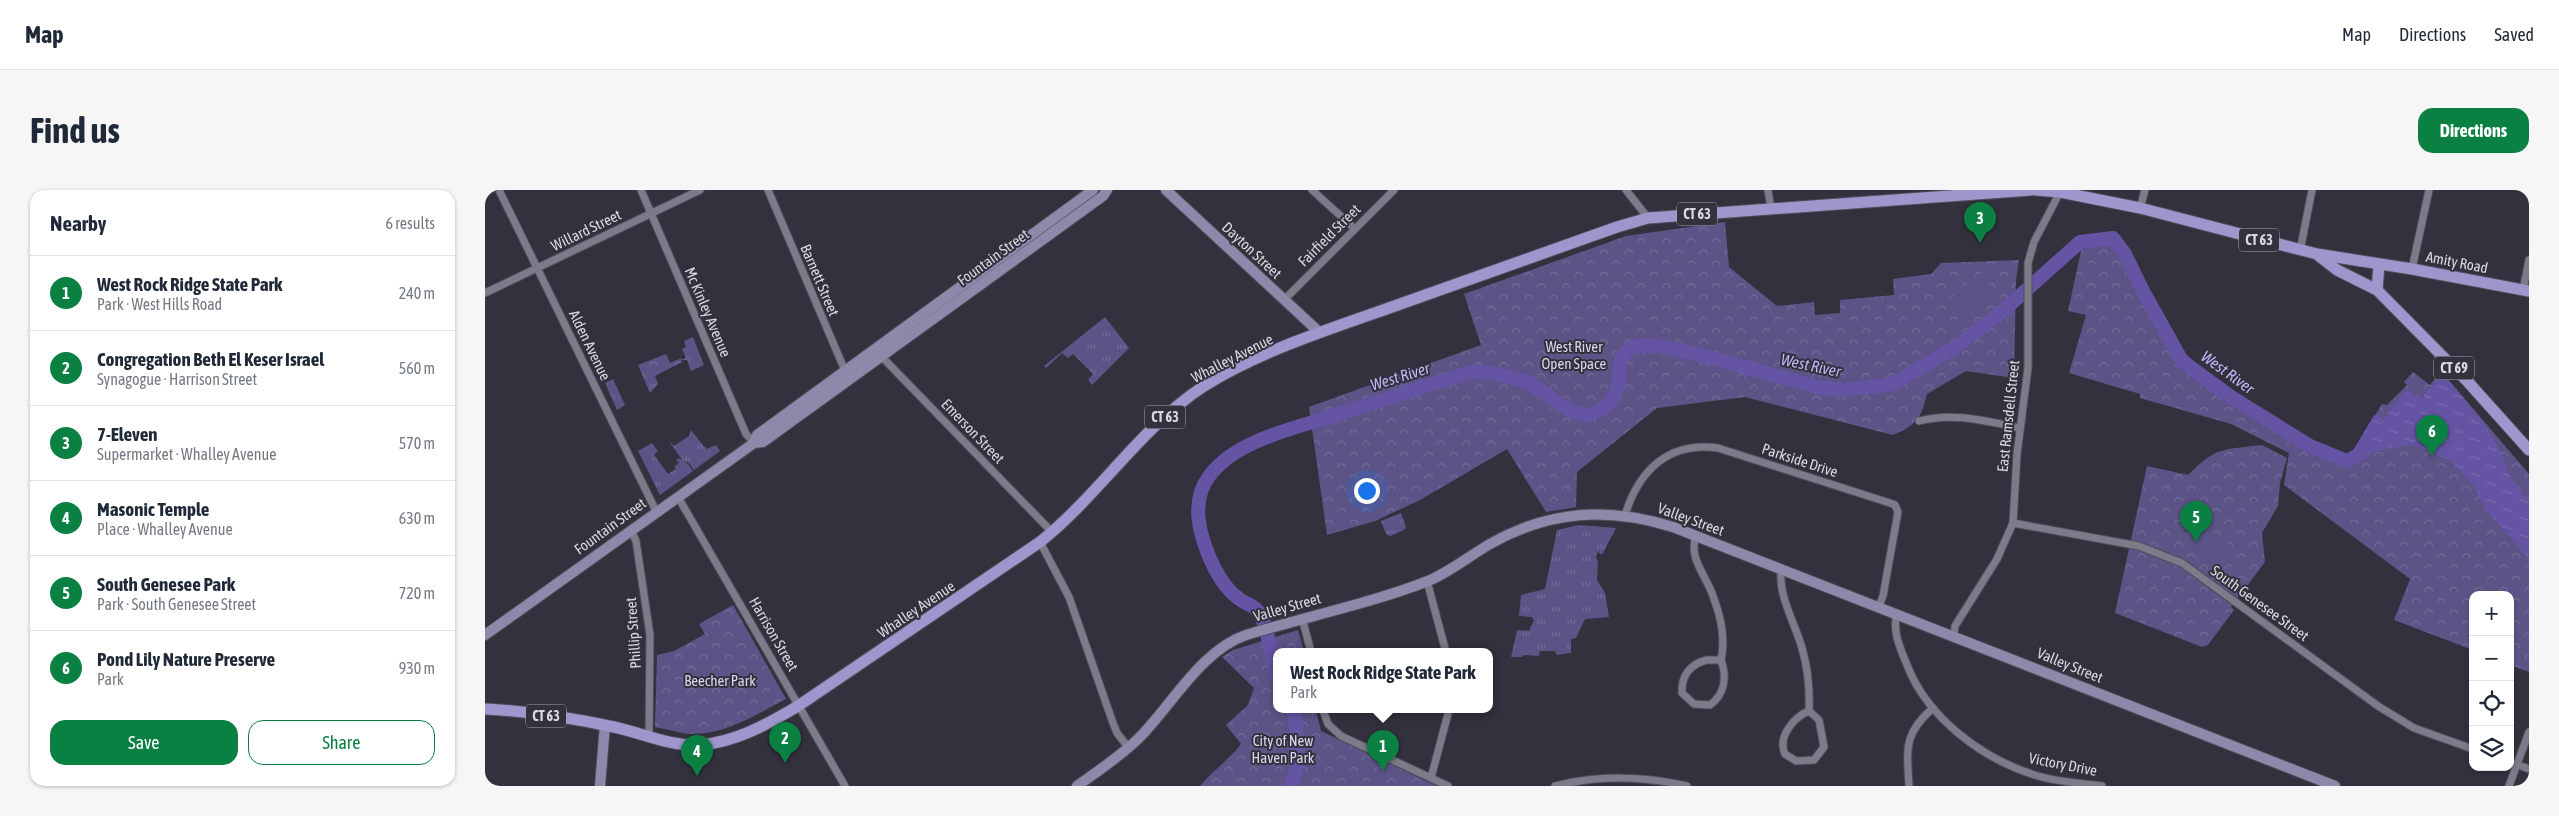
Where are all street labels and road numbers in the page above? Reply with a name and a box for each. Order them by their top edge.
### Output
street label: Fairfield Street [1294,200,1364,270]
road number: CT 63 [1677,202,1717,226]
street label: Willard Street [548,206,624,254]
street label: Dayton Street [1219,218,1285,282]
street label: Fountain Street [954,225,1032,289]
road number: CT 63 [2239,228,2279,252]
street label: Barnett Street [797,242,843,318]
street label: Amity Road [2425,248,2489,276]
street label: Mc Kinley Avenue [681,265,735,360]
street label: Alden Avenue [566,307,614,383]
street label: Whalley Avenue [1188,330,1276,386]
road number: CT 69 [2434,357,2474,380]
street label: East Ramsdell Street [1994,359,2022,473]
street label: Emerson Street [938,395,1008,467]
road number: CT 63 [1145,406,1185,428]
street label: Parkside Drive [1760,440,1840,480]
street label: Fountain Street [571,494,649,558]
street label: Valley Street [1655,499,1727,539]
street label: South Genesee Street [2208,562,2312,644]
street label: Whalley Avenue [874,577,958,641]
street label: Valley Street [1251,589,1323,625]
street label: Harrison Street [746,594,802,674]
street label: Phillip Street [622,597,644,669]
street label: Valley Street [2035,644,2105,686]
road number: CT 63 [526,704,566,728]
street label: Victory Drive [2027,749,2099,779]

